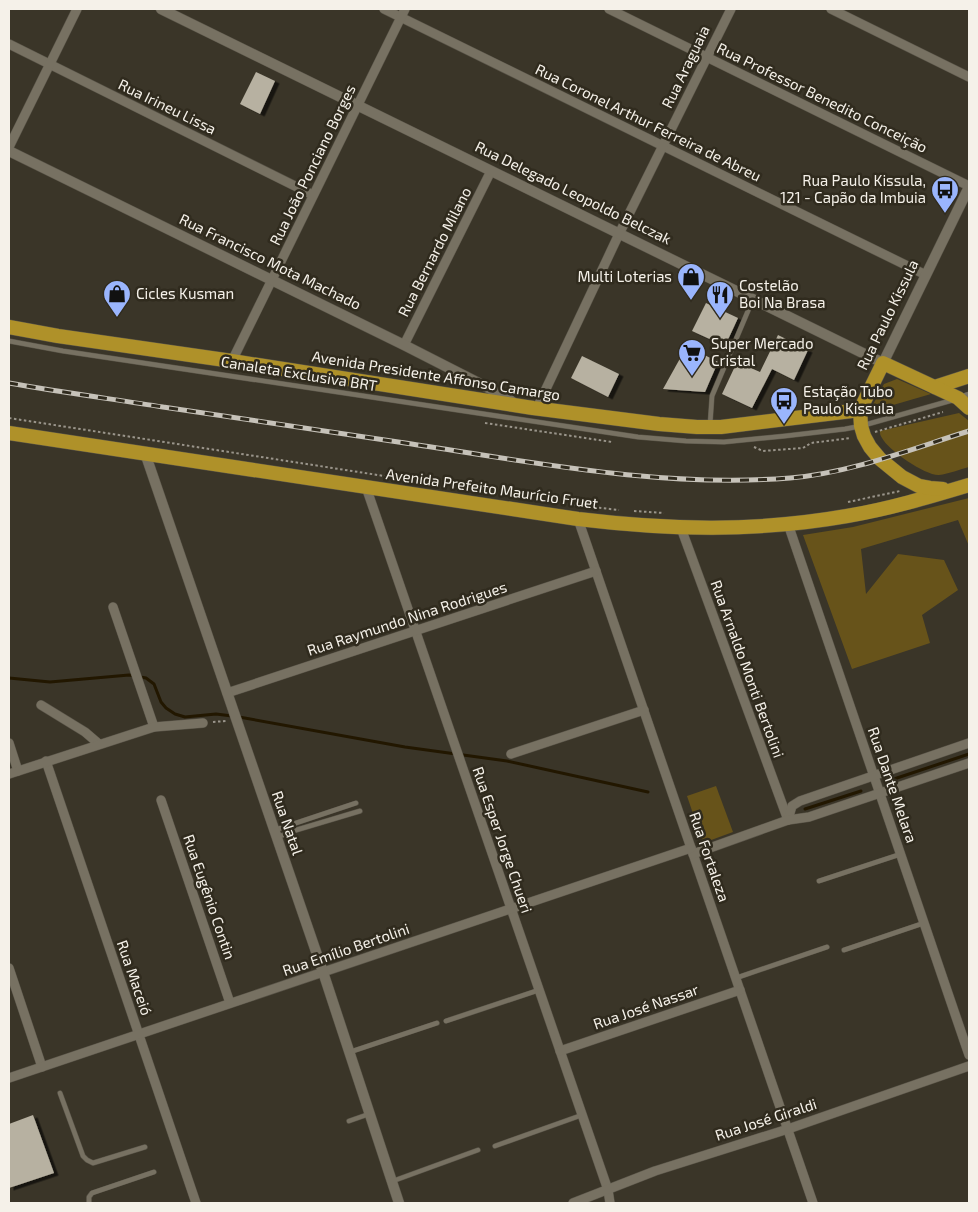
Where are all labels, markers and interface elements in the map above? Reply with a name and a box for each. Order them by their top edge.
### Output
street label: Rua Araguaia [657,22,713,111]
street label: Rua Professor Benedito Conceição [714,38,931,157]
street label: Rua Coronel Arthur Ferreira de Abreu [533,59,764,185]
street label: Rua Irineu Lissa [116,75,219,138]
street label: Rua João Ponciano Borges [265,81,359,248]
street label: Rua Delegado Leopoldo Belczak [472,137,675,248]
place label: Rua Paulo Kissula, 121 - Capão da Imbuia [780,171,926,206]
bus stop icon: Rua Paulo Kissula, 121 - Capão da Imbuia [930,175,960,214]
street label: Rua Bernardo Milano [394,184,475,319]
street label: Rua Francisco Mota Machado [177,209,364,313]
street label: Rua Paulo Kissula [853,257,922,373]
shop icon: Multi Loterias [676,262,706,301]
place label: Multi Loterias [578,267,672,285]
place label: Costelão Boi Na Brasa [739,276,825,311]
shop icon: Cicles Kusman [102,279,132,318]
restaurant icon: Costelão Boi Na Brasa [705,280,735,319]
place label: Cicles Kusman [136,284,234,302]
place label: Super Mercado Cristal [711,334,813,369]
supermarket icon: Super Mercado Cristal [677,338,707,377]
street label: Avenida Presidente Affonso Camargo [311,346,562,404]
street label: Canaleta Exclusiva BRT [220,352,379,394]
place label: Estação Tubo Paulo Kissula [803,382,894,417]
bus stop icon: Estação Tubo Paulo Kissula [769,386,799,425]
street label: Avenida Prefeito Maurício Fruet [385,464,600,512]
street label: Rua Raymundo Nina Rodrigues [305,577,509,659]
street label: Rua Arnaldo Monti Bertolini [707,577,788,760]
street label: Rua Dante Melara [865,724,921,845]
street label: Rua Esper Jorge Chueri [469,764,536,915]
street label: Rua Natal [269,788,307,858]
street label: Rua Fortaleza [686,809,734,904]
street label: Rua Eugênio Contin [180,832,240,962]
street label: Rua Emílio Bertolini [280,919,411,979]
street label: Rua Maceió [114,938,156,1018]
street label: Rua José Nassar [591,980,701,1032]
street label: Rua José Giraldi [713,1094,819,1144]

